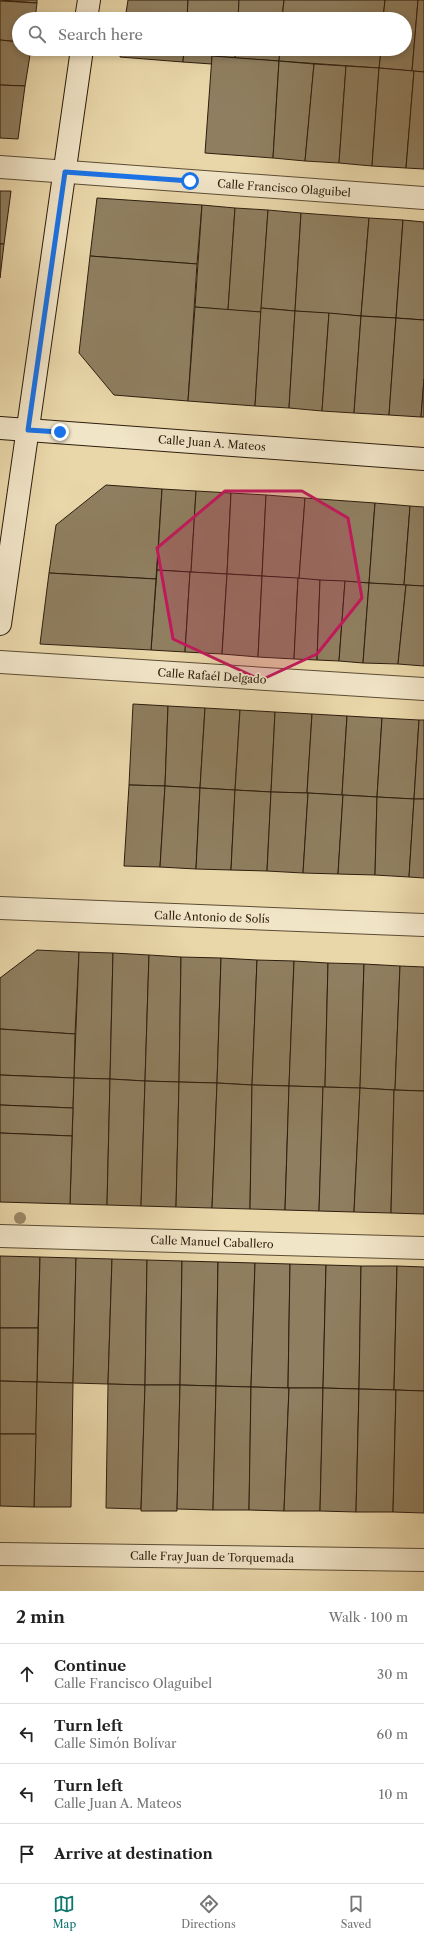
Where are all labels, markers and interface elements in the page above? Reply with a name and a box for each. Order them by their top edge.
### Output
search box [12,12,412,56]
icon: search [26,23,48,45]
text: Search here [58,25,143,44]
route start [181,172,199,190]
street label: Calle Francisco Olaguibel [217,176,352,200]
route end [51,423,69,441]
street label: Calle Juan A. Mateos [158,432,267,454]
street label: Calle Rafaél Delgado [157,665,267,687]
street label: Calle Antonio de Solís [154,908,270,926]
street label: Calle Manuel Caballero [150,1233,274,1251]
street label: Calle Fray Juan de Torquemada [130,1549,294,1565]
text: 2 min [16,1607,65,1627]
text: Walk · 100 m [329,1609,408,1625]
text: Continue [54,1656,126,1675]
icon: ahead [16,1663,38,1685]
text: 30 m [377,1666,408,1682]
text: Calle Francisco Olaguibel [54,1675,212,1691]
text: Turn left [54,1716,123,1735]
icon: left [16,1723,38,1745]
text: 60 m [377,1726,408,1742]
text: Calle Simón Bolívar [54,1735,177,1751]
text: Turn left [54,1776,123,1795]
icon: left [16,1783,38,1805]
text: 10 m [379,1786,408,1802]
text: Calle Juan A. Mateos [54,1795,182,1811]
icon: arrive [16,1843,38,1865]
text: Arrive at destination [54,1844,213,1863]
tab: Map [53,1893,76,1931]
tab: Directions [181,1893,236,1931]
tab: Saved [341,1893,371,1931]

